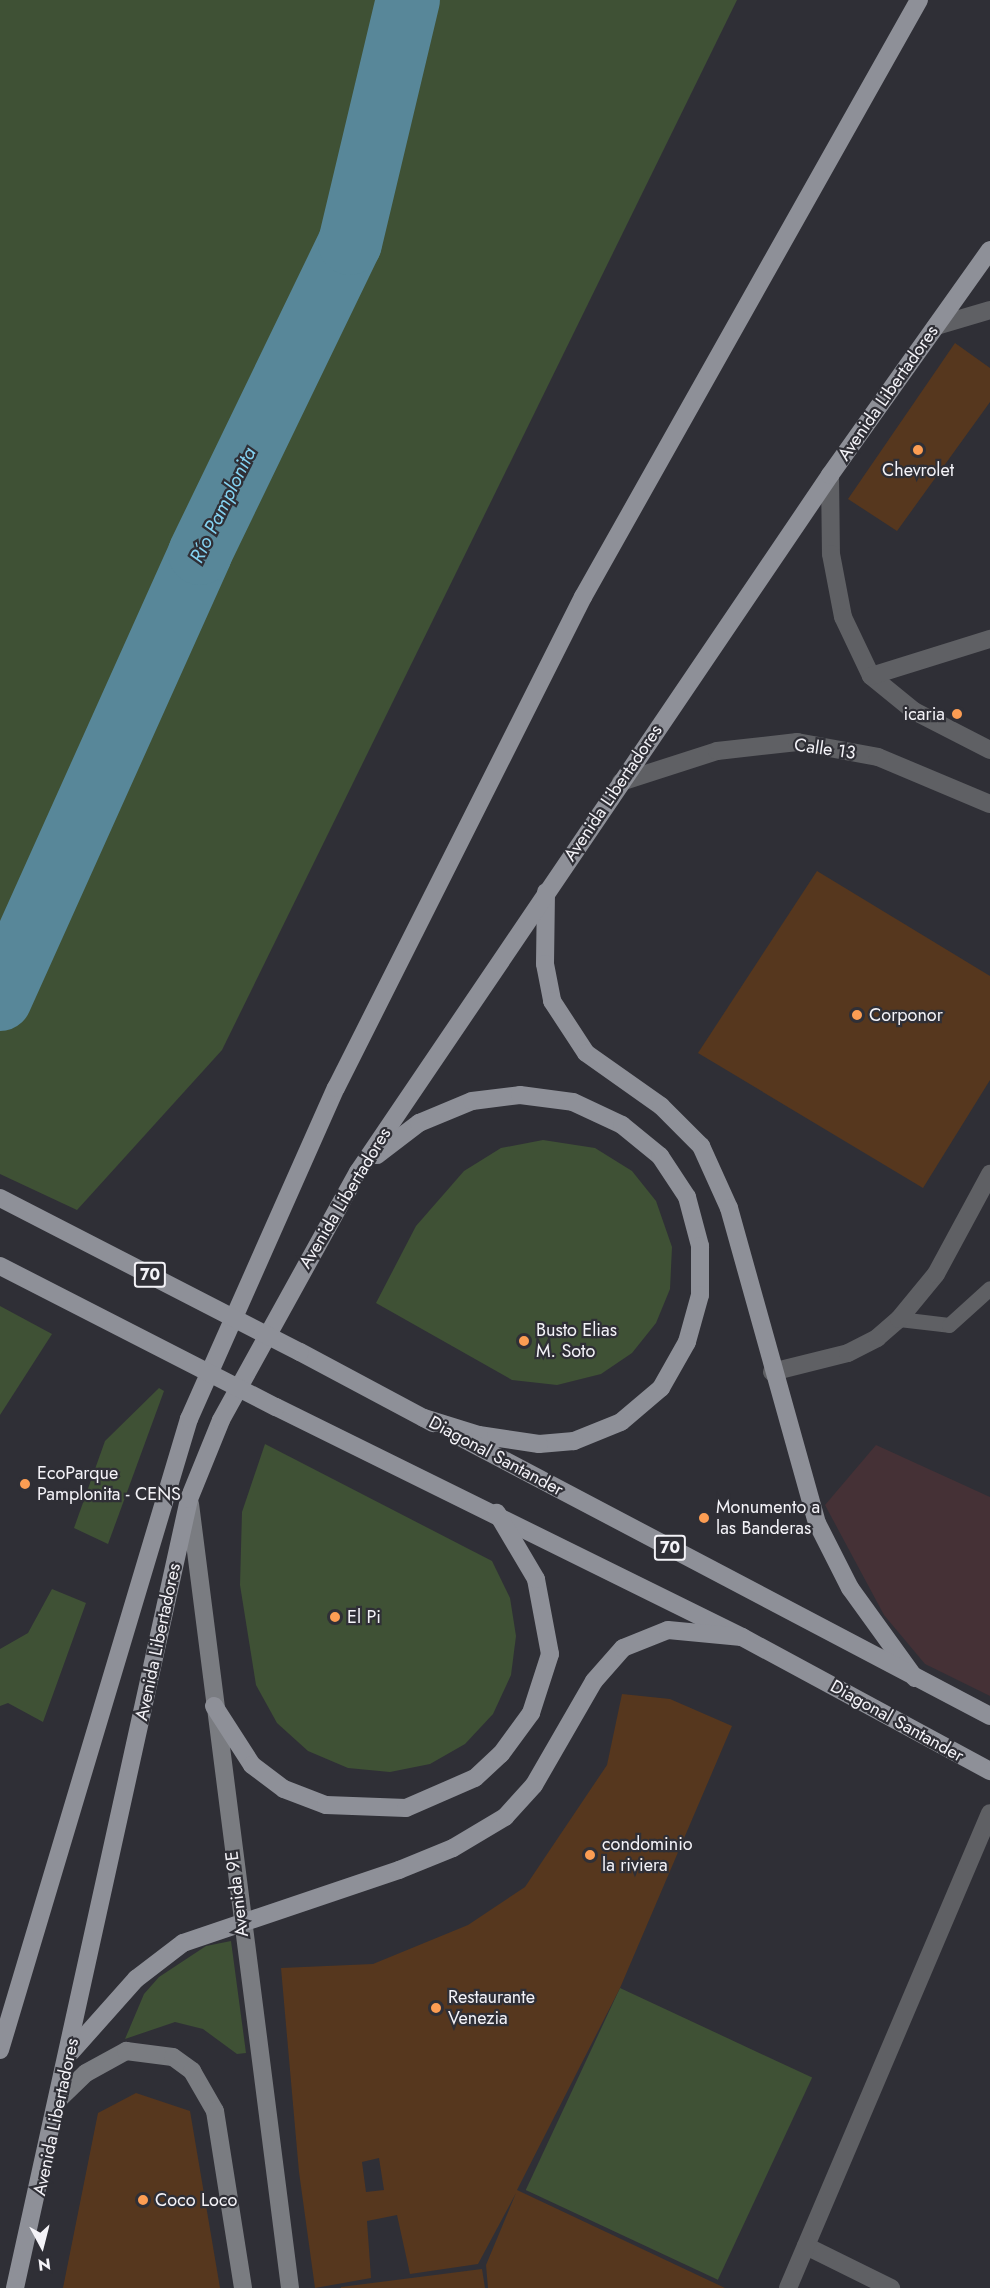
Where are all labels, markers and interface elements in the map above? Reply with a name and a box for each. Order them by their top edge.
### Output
street label: Avenida Libertadores [833,321,943,465]
water label: Río Pamplonita [185,443,261,567]
marker: Chevrolet [911,443,925,457]
place label: Chevrolet [882,459,954,481]
place label: icaria [904,703,945,725]
marker: icaria [950,707,964,721]
street label: Avenida Libertadores [559,721,667,865]
street label: Calle 13 [793,734,857,764]
place label: Corponor [869,1004,943,1026]
marker: Corponor [850,1008,864,1022]
street label: Avenida Libertadores [294,1124,396,1272]
road number: 70 [134,1262,166,1288]
place label: Busto Elias M. Soto [536,1320,617,1362]
marker: Busto Elias M. Soto [517,1334,531,1348]
street label: Diagonal Santander [425,1411,567,1501]
place label: EcoParque Pamplonita - CENS [37,1463,181,1506]
marker: EcoParque Pamplonita - CENS [18,1477,32,1491]
place label: Monumento a las Banderas [716,1497,820,1540]
marker: Monumento a las Banderas [697,1511,711,1525]
road number: 70 [654,1535,686,1561]
street label: Avenida Libertadores [131,1561,185,1723]
place label: El Pi [347,1606,381,1628]
marker: El Pi [328,1610,342,1624]
street label: Diagonal Santander [826,1675,968,1767]
place label: condominio la riviera [602,1834,693,1876]
marker: condominio la riviera [583,1848,597,1862]
street label: Avenida 9E [221,1850,253,1938]
place label: Restaurante Venezia [448,1987,535,2030]
marker: Restaurante Venezia [429,2001,443,2015]
street label: Avenida Libertadores [29,2036,83,2198]
place label: Coco Loco [155,2189,237,2211]
marker: Coco Loco [136,2193,150,2207]
north arrow [12,2216,72,2276]
text: N [37,2252,52,2277]

